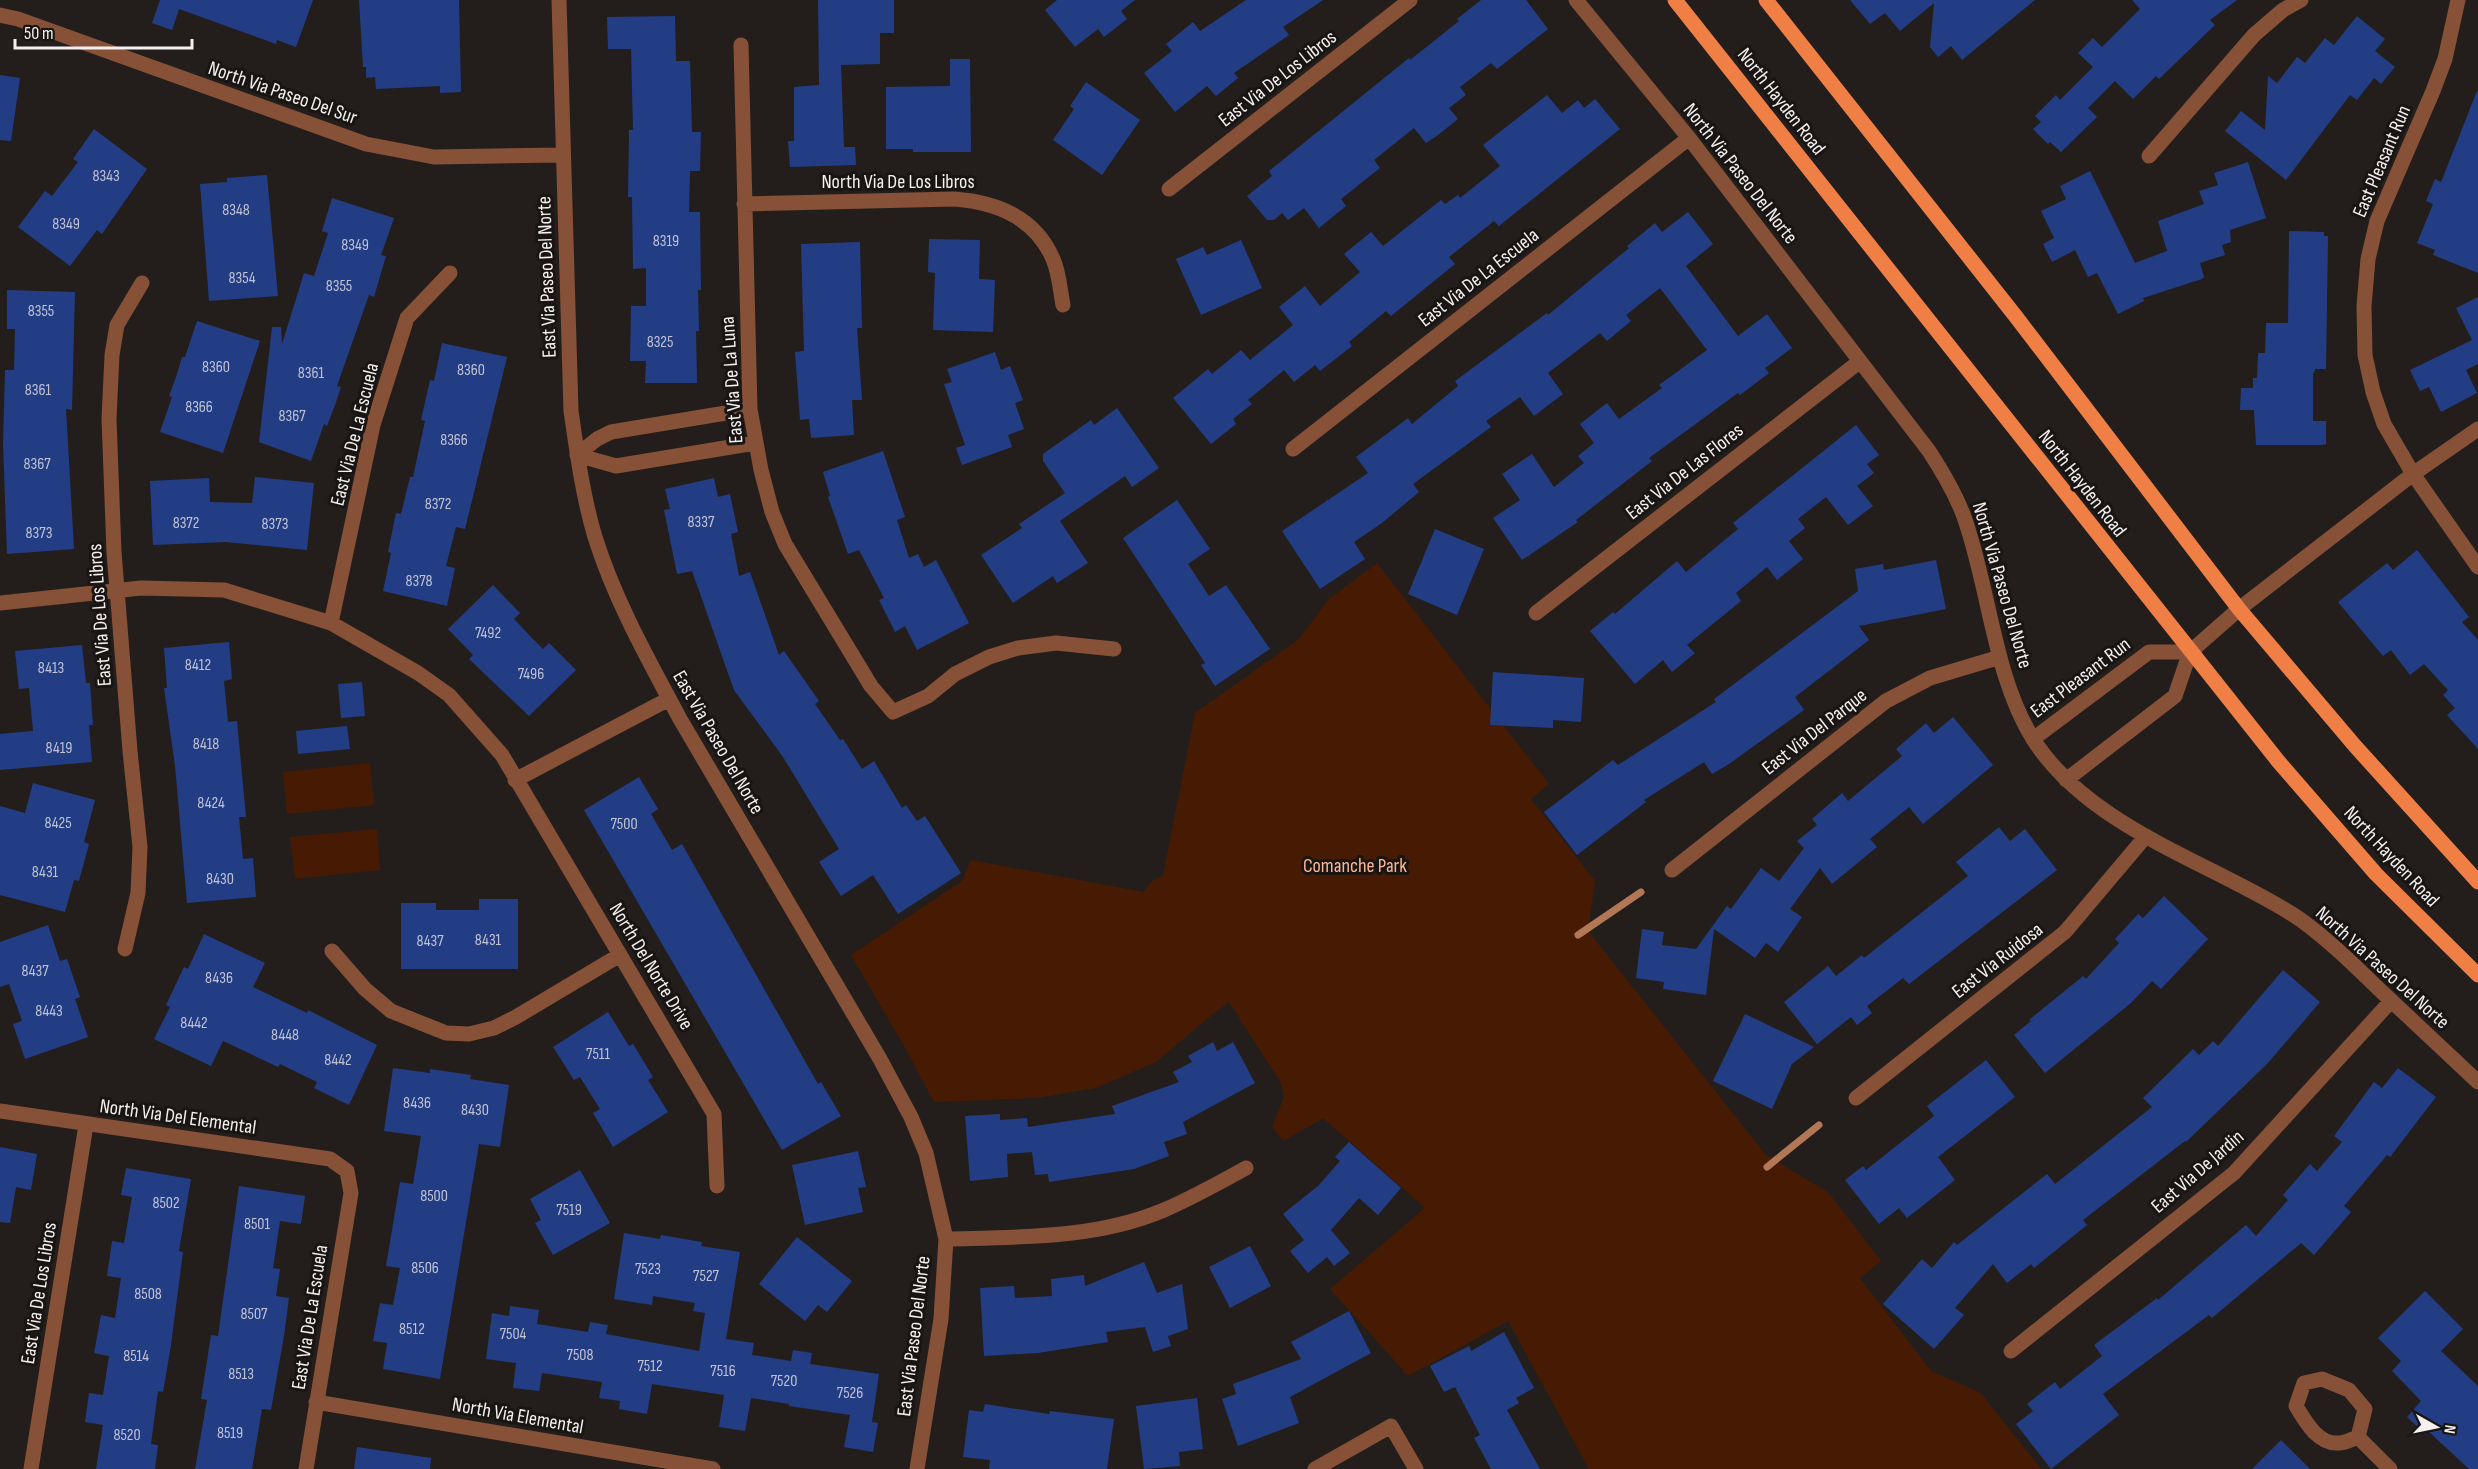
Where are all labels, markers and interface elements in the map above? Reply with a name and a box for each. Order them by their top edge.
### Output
scale bar [15,12,192,50]
text: 50 m [24,23,54,44]
street label: East Via De Los Libros [1214,25,1341,132]
street label: North Hayden Road [1732,43,1830,160]
street label: North Via Paseo Del Sur [205,56,361,130]
street label: North Via Paseo Del Norte [1678,99,1803,249]
street label: East Pleasant Run [2348,102,2416,221]
house number: 8343 [92,167,120,186]
street label: North Via De Los Libros [821,170,975,194]
street label: East Via Paseo Del Norte [532,196,562,358]
house number: 8348 [222,201,250,220]
house number: 8349 [52,215,80,234]
street label: East Via De La Escuela [1414,223,1544,332]
house number: 8319 [653,232,679,251]
house number: 8349 [341,236,369,255]
house number: 8354 [229,269,256,288]
house number: 8355 [326,277,352,296]
house number: 8355 [28,302,54,321]
street label: East Via De La Luna [716,316,748,444]
house number: 8325 [647,333,673,352]
house number: 8360 [202,358,230,377]
street label: East Via De La Escuela [326,360,384,508]
house number: 8360 [457,361,485,380]
house number: 8361 [298,364,325,383]
house number: 8361 [25,381,52,400]
house number: 8366 [185,398,213,417]
house number: 8367 [278,407,306,426]
street label: East Via De Las Flores [1621,418,1748,525]
street label: North Hayden Road [2033,425,2131,542]
house number: 8366 [440,431,468,450]
house number: 8367 [23,455,51,474]
house number: 8372 [425,495,451,514]
street label: North Via Paseo Del Norte [1967,499,2037,671]
house number: 8337 [688,513,715,532]
house number: 8372 [173,514,199,533]
house number: 8373 [262,515,288,534]
house number: 8373 [26,524,52,543]
street label: East Via De Los Libros [83,543,117,687]
house number: 8378 [405,572,433,591]
house number: 7492 [475,624,501,643]
street label: East Pleasant Run [2026,632,2135,723]
house number: 8412 [185,656,211,675]
house number: 8413 [38,659,64,678]
house number: 7496 [518,665,544,684]
street label: East Via Paseo Del Norte [667,667,769,818]
street label: East Via Del Parque [1757,683,1872,780]
house number: 8418 [193,735,219,754]
house number: 8419 [46,739,72,758]
house number: 8424 [197,794,225,813]
street label: North Hayden Road [2338,801,2444,912]
house number: 8425 [44,814,72,833]
house number: 7500 [610,815,638,834]
park label: Comanche Park [1303,854,1407,878]
house number: 8431 [32,863,59,882]
house number: 8430 [206,870,234,889]
street label: North Del Norte Drive [604,899,698,1034]
street label: North Via Paseo Del Norte [2310,901,2454,1034]
street label: East Via Ruidosa [1947,918,2048,1004]
house number: 8431 [475,931,502,950]
house number: 8437 [416,932,444,951]
house number: 8437 [21,962,49,981]
house number: 8436 [205,969,233,988]
house number: 8443 [35,1002,63,1021]
house number: 8442 [180,1014,208,1033]
house number: 8448 [271,1026,299,1045]
house number: 7511 [586,1045,610,1064]
house number: 8442 [324,1051,352,1070]
street label: North Via Del Elemental [98,1094,258,1140]
house number: 8436 [403,1094,431,1113]
house number: 8430 [461,1101,489,1120]
street label: East Via De Jardin [2147,1125,2249,1218]
house number: 8500 [420,1187,448,1206]
house number: 8502 [152,1194,180,1213]
house number: 7519 [556,1201,582,1220]
house number: 8501 [244,1215,270,1234]
street label: East Via De Los Libros [16,1221,62,1366]
street label: East Via De La Escuela [287,1243,333,1391]
street label: East Via Paseo Del Norte [892,1254,936,1418]
house number: 8506 [411,1259,439,1278]
house number: 7523 [635,1260,661,1279]
house number: 7527 [693,1267,720,1286]
house number: 8508 [134,1285,162,1304]
house number: 8507 [241,1305,268,1324]
house number: 8512 [399,1320,425,1339]
house number: 7504 [500,1325,527,1344]
house number: 7508 [567,1346,593,1365]
house number: 8514 [123,1347,149,1366]
house number: 7512 [637,1357,663,1376]
house number: 7516 [710,1362,736,1381]
house number: 8513 [228,1365,254,1384]
house number: 7520 [771,1372,797,1391]
house number: 7526 [837,1384,863,1403]
street label: North Via Elemental [450,1393,585,1439]
north arrow [2406,1397,2466,1457]
text: N [2439,1423,2459,1435]
house number: 8519 [217,1424,243,1443]
house number: 8520 [113,1426,141,1445]

